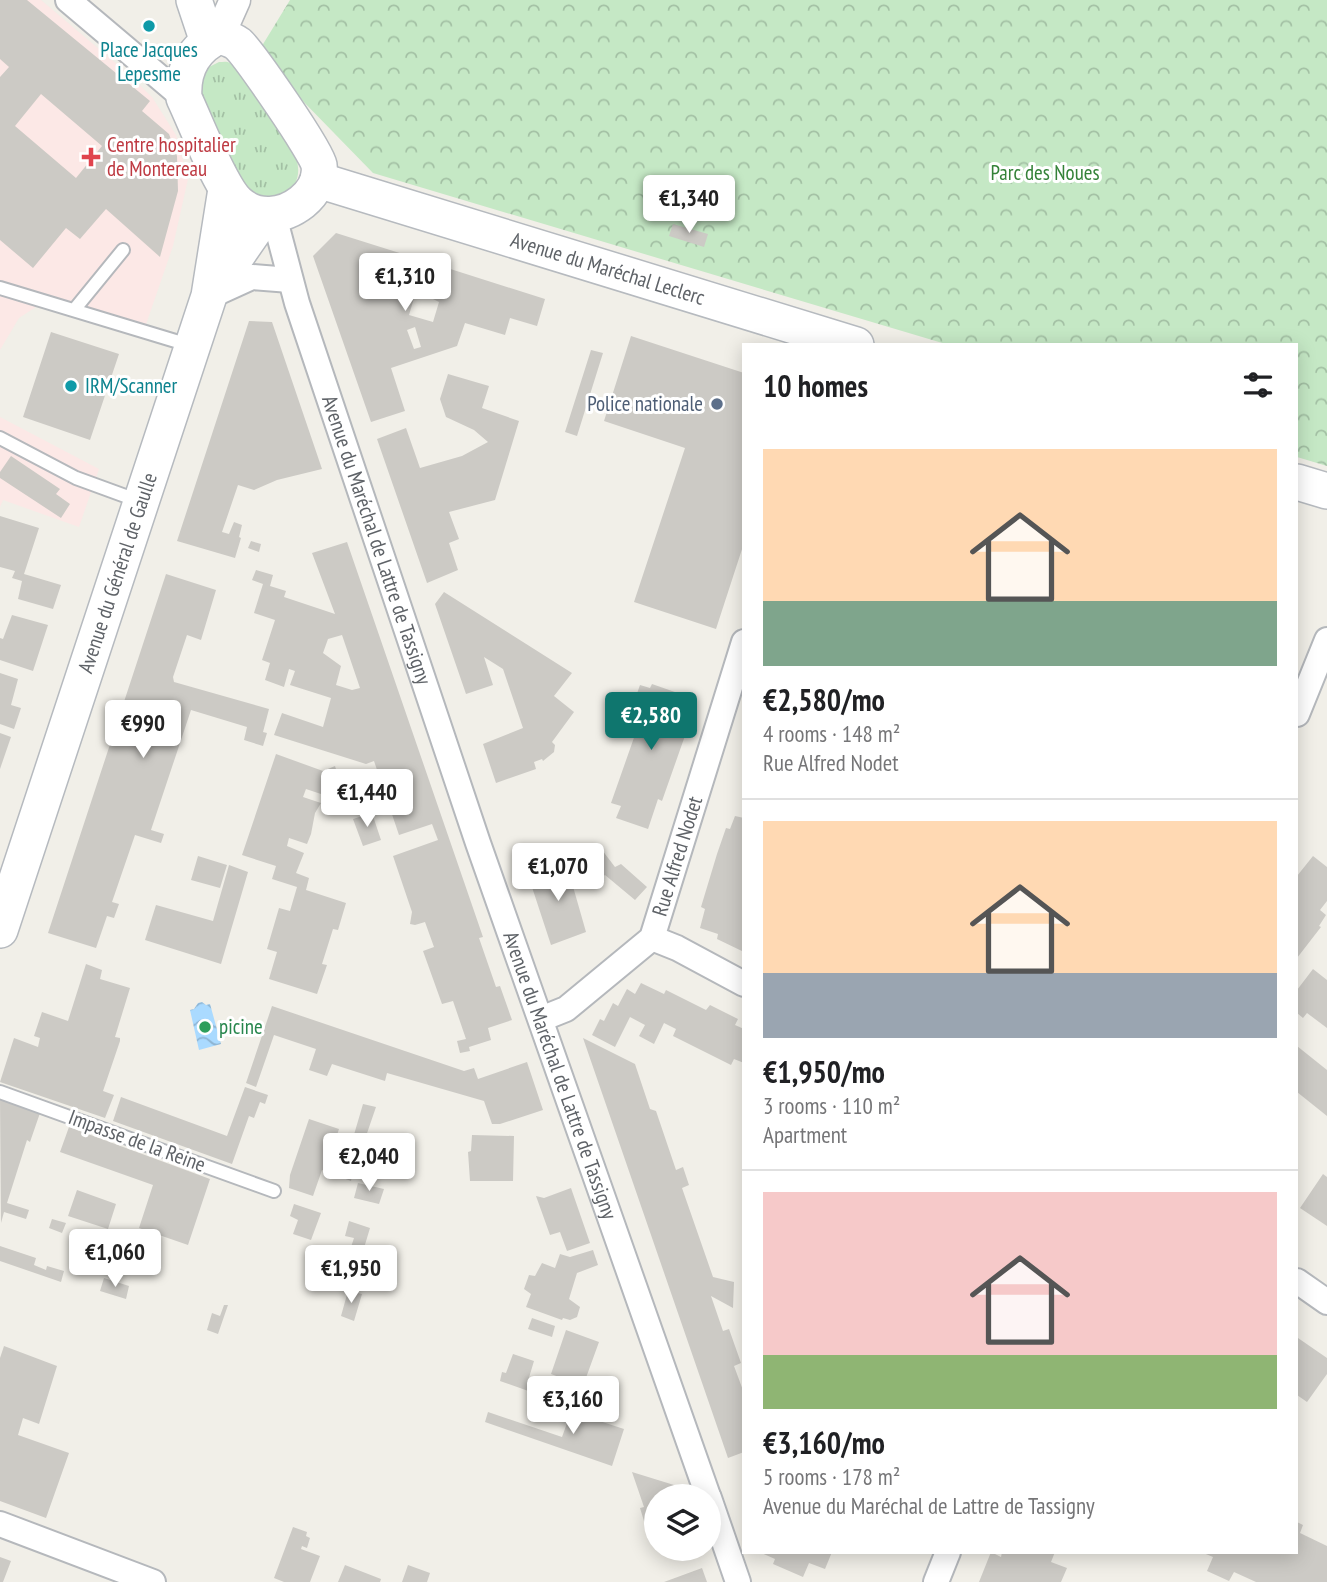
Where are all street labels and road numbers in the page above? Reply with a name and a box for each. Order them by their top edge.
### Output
street label: Avenue du Maréchal Leclerc [508,226,709,311]
street label: Avenue du Maréchal de Lattre de Tassigny [316,392,438,688]
street label: Avenue du Général de Gaulle [72,469,163,676]
street label: Rue Alfred Nodet [646,793,708,919]
street label: Avenue du Maréchal de Lattre de Tassigny [497,928,623,1223]
street label: Impasse de la Reine [65,1103,209,1178]

